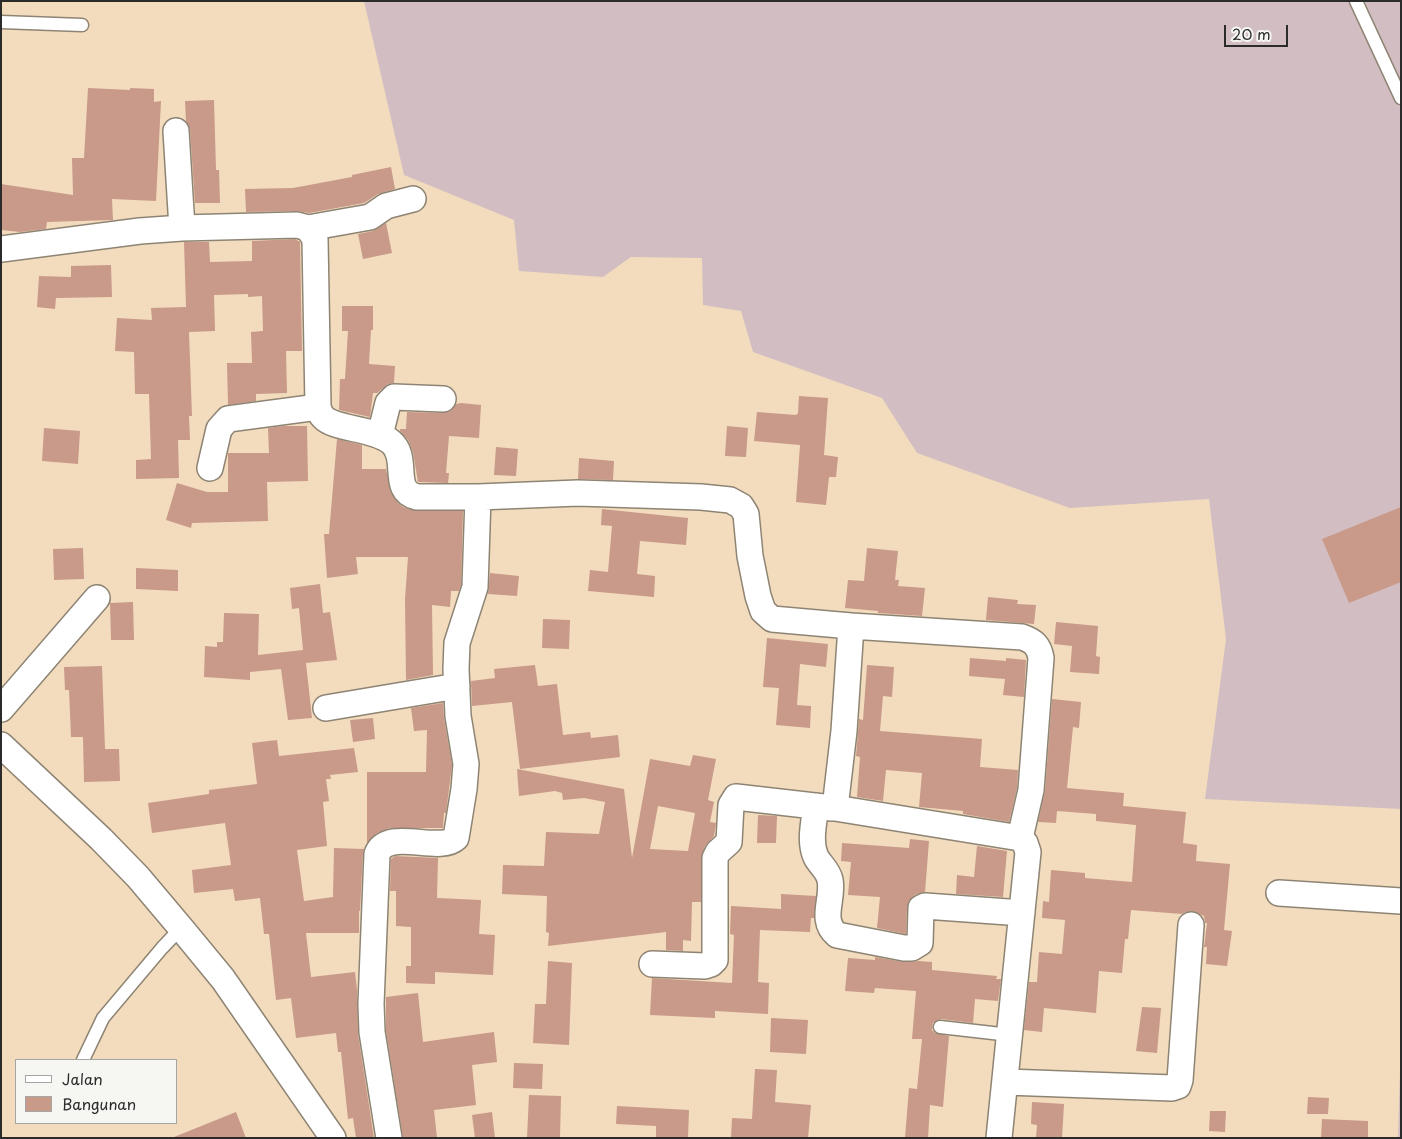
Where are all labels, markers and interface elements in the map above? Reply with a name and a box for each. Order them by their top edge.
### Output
scale bar [1227,15,1291,47]
text: 20 m [1232,22,1271,45]
legend [15,1059,178,1124]
text: Jalan [62,1067,103,1090]
text: Bangunan [62,1092,136,1115]

